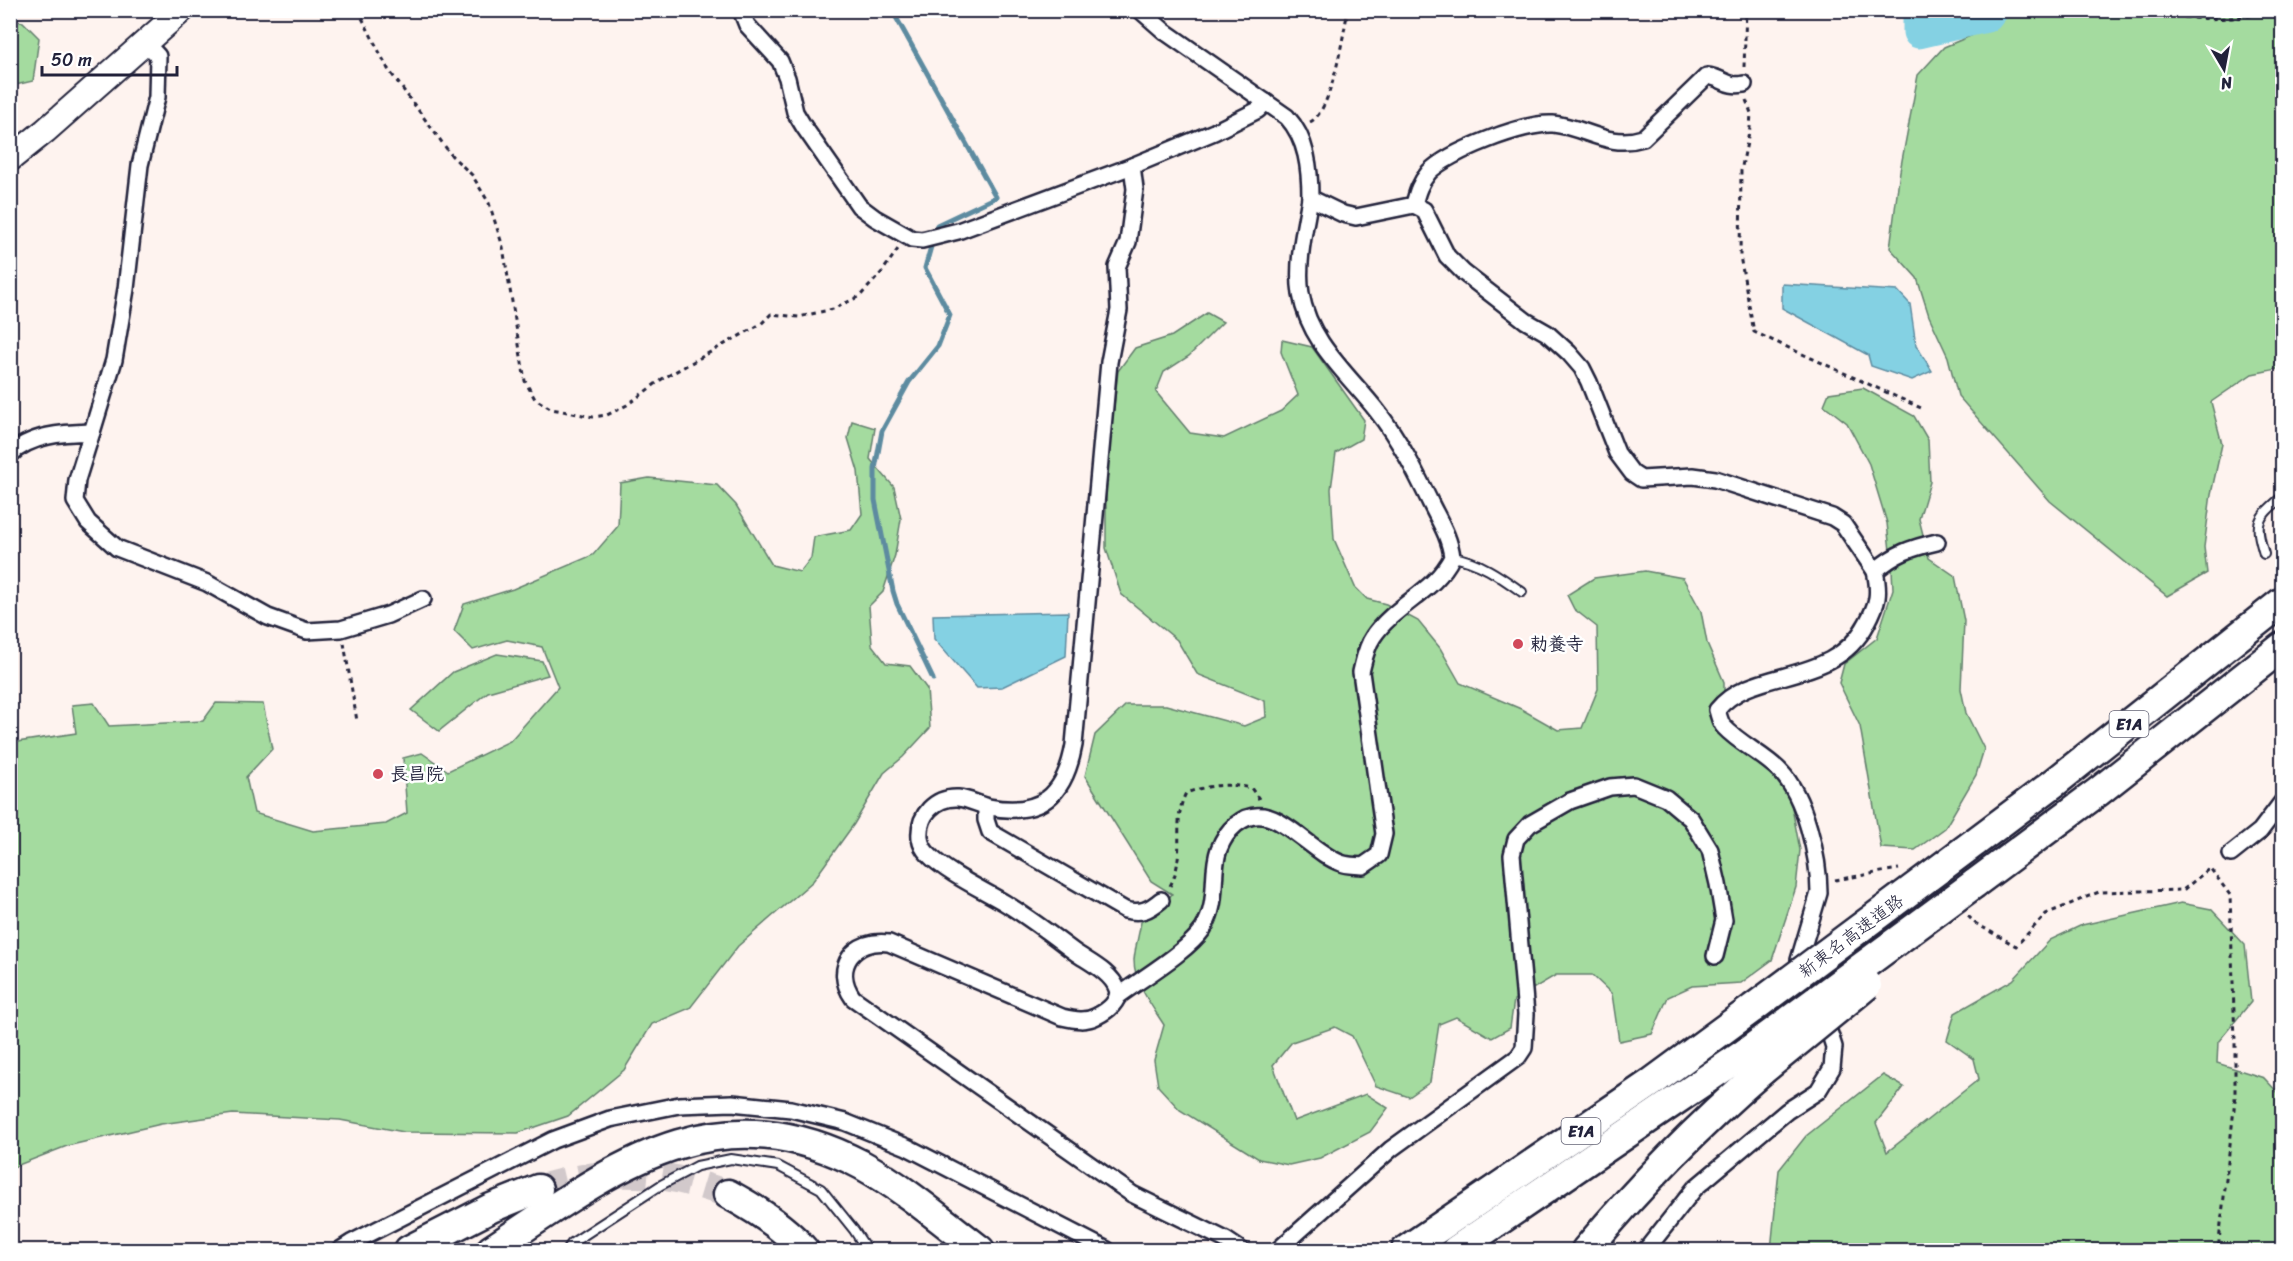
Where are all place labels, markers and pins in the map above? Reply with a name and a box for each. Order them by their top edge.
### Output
place label: 勅養寺 [1530,628,1584,660]
marker: 勅養寺 [1511,637,1525,651]
place label: 長昌院 [390,758,444,790]
marker: 長昌院 [371,767,385,781]

